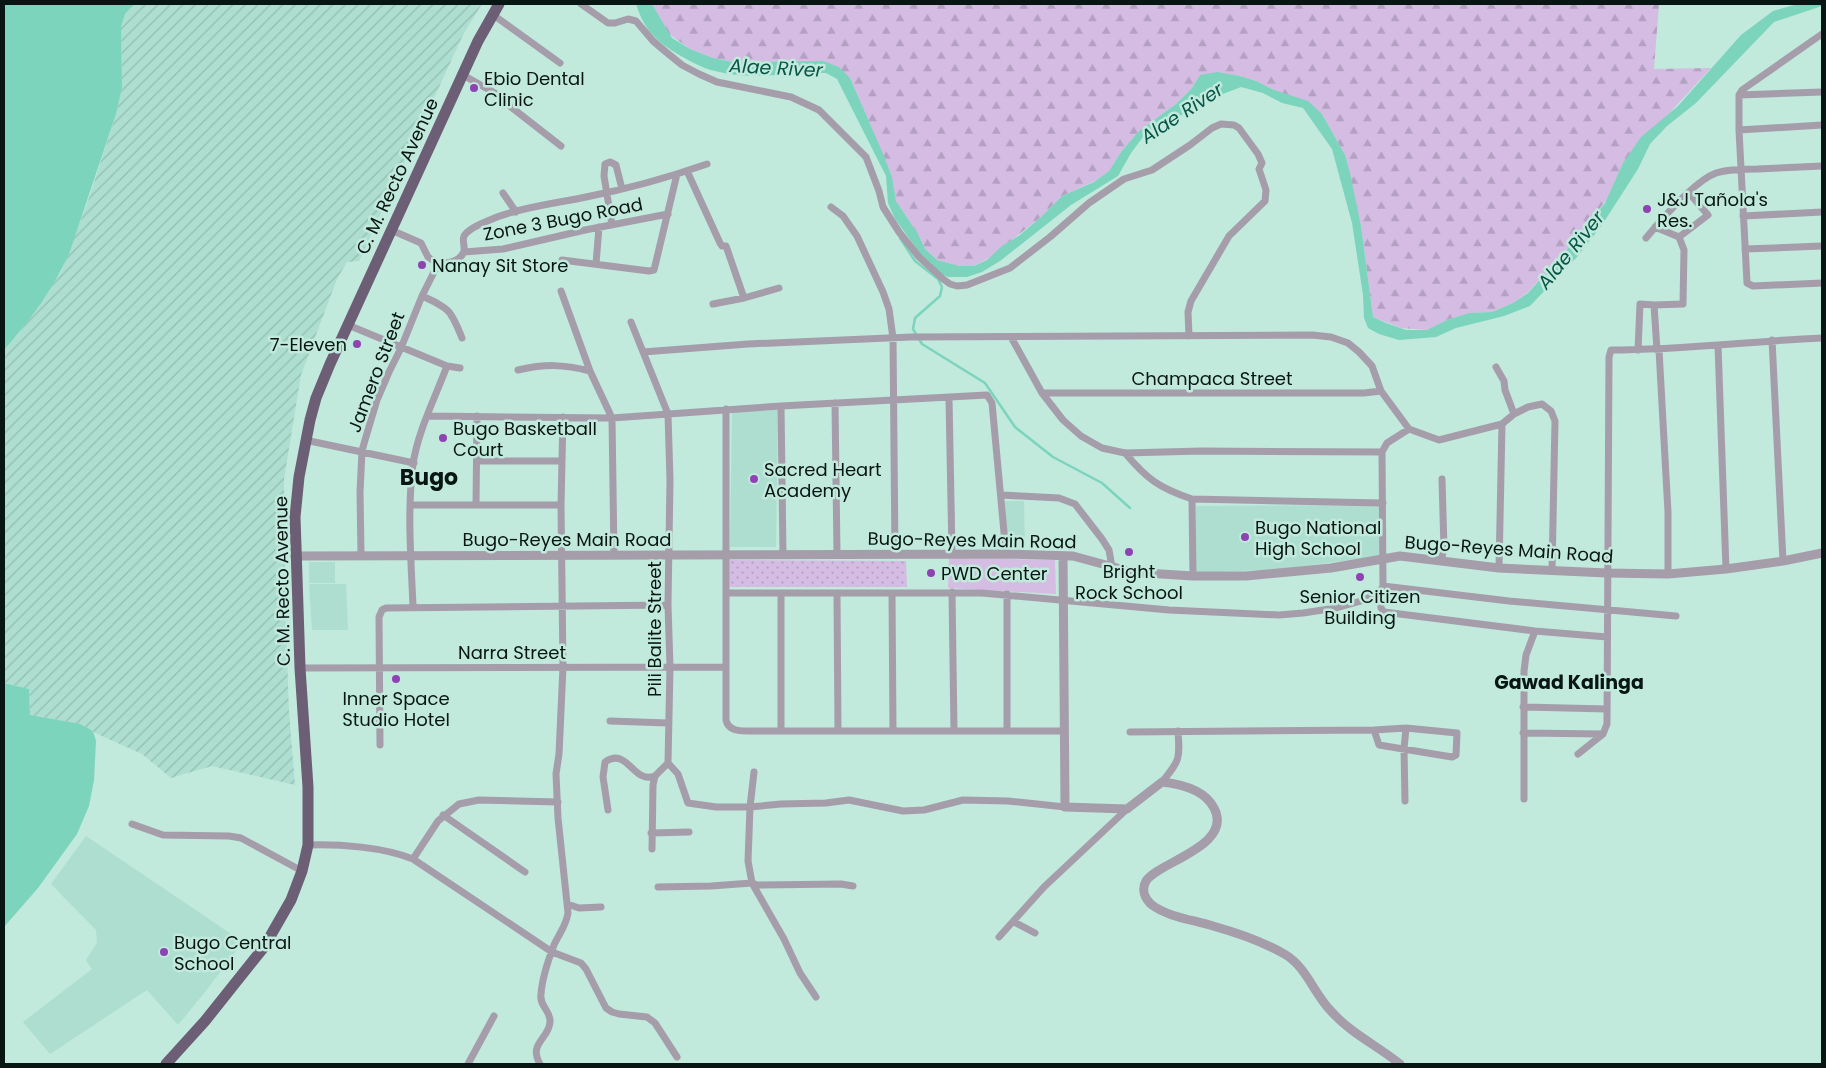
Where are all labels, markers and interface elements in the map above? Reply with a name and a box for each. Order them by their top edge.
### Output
water label: Alae River [728,52,824,84]
place label: Ebio Dental Clinic [484,66,585,112]
water label: Alae River [1135,76,1229,150]
marker: Ebio Dental Clinic [468,82,480,94]
street label: C. M. Recto Avenue [350,94,444,258]
place label: J&J Tañola's Res. [1657,187,1768,233]
street label: Zone 3 Bugo Road [481,191,645,247]
marker: J&J Tañola's Res. [1641,203,1653,215]
water label: Alae River [1530,204,1611,296]
place label: Nanay Sit Store [432,253,568,278]
marker: Nanay Sit Store [416,259,428,271]
street label: Jamero Street [342,308,410,436]
place label: 7-Eleven [270,332,347,357]
marker: 7-Eleven [351,338,363,350]
street label: Champaca Street [1131,366,1293,391]
place label: Bugo Basketball Court [453,416,597,462]
marker: Bugo Basketball Court [437,432,449,444]
place label: Sacred Heart Academy [764,457,882,503]
district label: Bugo [400,462,458,493]
marker: Sacred Heart Academy [748,473,760,485]
street label: C. M. Recto Avenue [268,496,296,666]
place label: Bugo National High School [1255,515,1382,561]
street label: Bugo-Reyes Main Road [867,526,1077,554]
street label: Bugo-Reyes Main Road [463,527,671,552]
street label: Bugo-Reyes Main Road [1404,529,1614,569]
marker: Bugo National High School [1239,531,1251,543]
marker: Bright Rock School [1123,546,1135,558]
place label: Bright Rock School [1075,559,1183,605]
street label: Pili Balite Street [642,561,667,697]
place label: PWD Center [941,561,1048,586]
marker: PWD Center [925,567,937,579]
marker: Senior Citizen Building [1354,571,1366,583]
place label: Senior Citizen Building [1300,584,1420,630]
street label: Narra Street [458,640,566,665]
district label: Gawad Kalinga [1494,669,1644,696]
marker: Inner Space Studio Hotel [390,673,402,685]
place label: Inner Space Studio Hotel [342,686,450,732]
place label: Bugo Central School [174,930,292,976]
marker: Bugo Central School [158,946,170,958]

